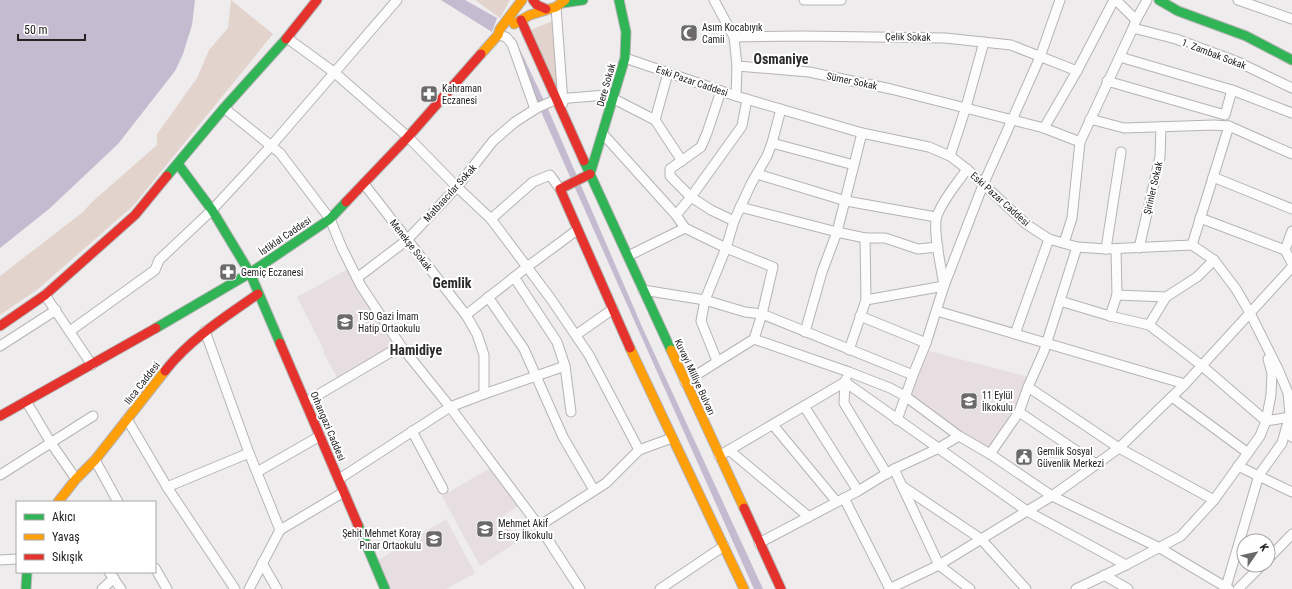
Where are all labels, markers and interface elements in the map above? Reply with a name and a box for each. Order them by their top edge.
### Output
scale bar [18,16,85,42]
place label: Asım Kocabıyık Camii [702,22,763,45]
text: 50 m [24,23,48,37]
mosque icon: Asım Kocabıyık Camii [679,23,699,43]
street label: Çelik Sokak [885,31,931,43]
street label: 1. Zambak Sokak [1180,37,1248,71]
district label: Osmaniye [753,51,809,67]
street label: Dere Sokak [595,62,618,108]
street label: Eski Pazar Caddesi [655,64,729,98]
street label: Sümer Sokak [826,70,879,92]
place label: Kahraman Eczanesi [442,83,482,106]
pharmacy icon: Kahraman Eczanesi [419,84,439,104]
street label: Şirinler Sokak [1142,160,1165,216]
street label: Matbaacılar Sokak [421,162,479,224]
street label: Eski Pazar Caddesi [968,170,1032,228]
street label: İstiklal Caddesi [256,214,313,257]
street label: Menekşe Sokak [388,217,435,273]
pharmacy icon: Gemiç Eczanesi [218,262,238,282]
place label: Gemiç Eczanesi [241,267,303,278]
district label: Gemlik [432,275,472,291]
place label: TSO Gazi İmam Hatip Ortaokulu [358,310,420,334]
school or university icon: TSO Gazi İmam Hatip Ortaokulu [335,312,355,332]
street label: Kuvayi Milliye Bulvarı [673,337,717,417]
district label: Hamidiye [390,342,443,358]
street label: Ilıca Caddesi [122,360,162,406]
street label: Orhangazi Caddesi [308,390,348,462]
place label: 11 Eylül İlkokulu [982,390,1013,413]
school or university icon: 11 Eylül İlkokulu [959,391,979,411]
place label: Gemlik Sosyal Güvenlik Merkezi [1037,446,1104,469]
public building icon: Gemlik Sosyal Güvenlik Merkezi [1014,447,1034,467]
legend [16,501,156,573]
text: Akıcı [52,510,76,524]
place label: Mehmet Akif Ersoy İlkokulu [498,518,553,541]
school or university icon: Mehmet Akif Ersoy İlkokulu [475,519,495,539]
place label: Şehit Mehmet Koray Pınar Ortaokulu [342,528,421,551]
school or university icon: Şehit Mehmet Koray Pınar Ortaokulu [424,529,444,549]
text: Yavaş [52,530,80,544]
north arrow [1236,533,1276,573]
text: K [1257,542,1271,555]
text: Sıkışık [52,550,84,564]

